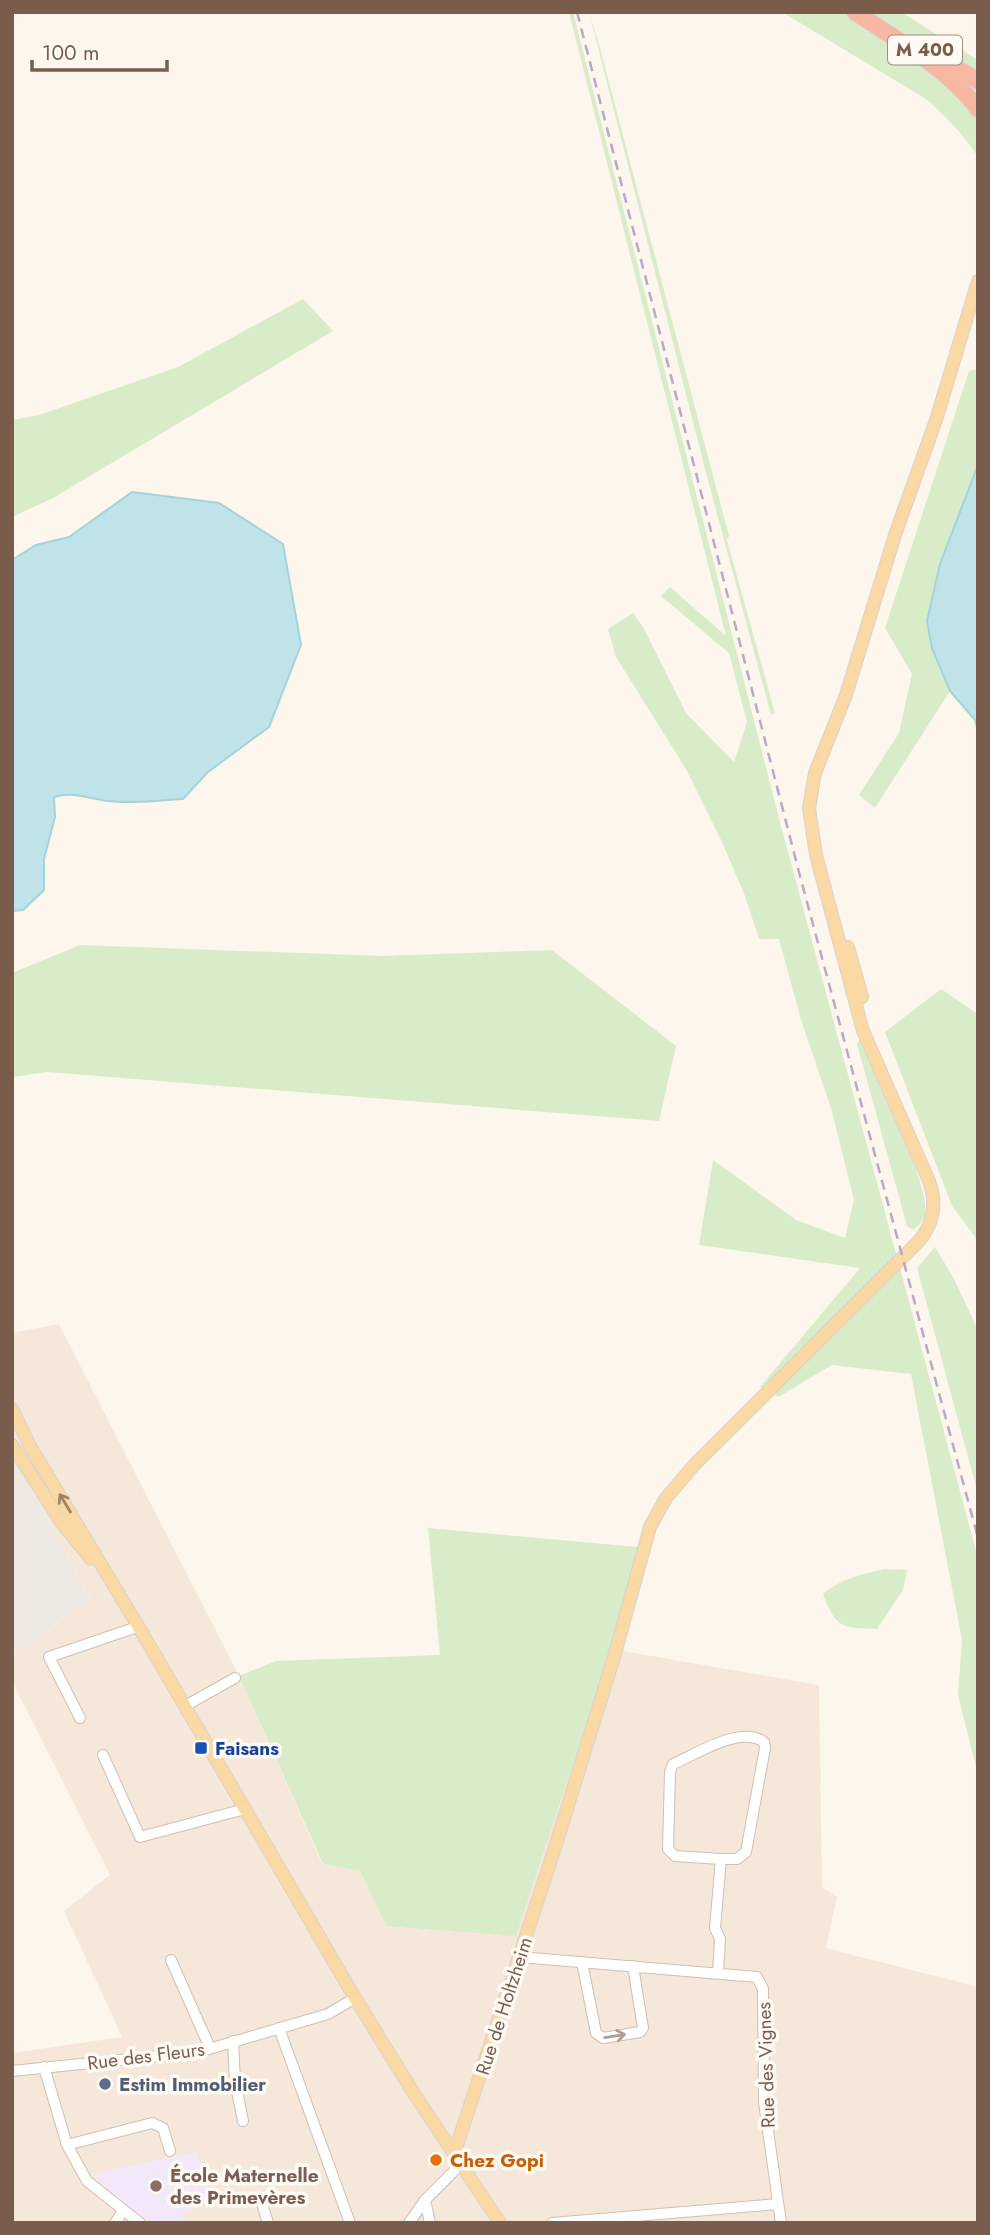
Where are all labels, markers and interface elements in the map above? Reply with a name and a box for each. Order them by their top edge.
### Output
scale bar [32,28,166,72]
road number: M 400 [888,36,962,64]
text: 100 m [42,38,99,68]
one-way arrow [57,1493,71,1513]
place label: Faisans [215,1735,279,1762]
marker: Faisans [193,1740,209,1756]
street label: Rue de Holtzheim [469,1934,539,2078]
street label: Rue des Vignes [750,2001,782,2128]
one-way arrow [603,2029,626,2042]
street label: Rue des Fleurs [86,2035,206,2077]
place label: Estim Immobilier [119,2071,266,2098]
marker: Estim Immobilier [97,2076,113,2092]
place label: Chez Gopi [450,2147,544,2174]
marker: Chez Gopi [428,2152,444,2168]
place label: École Maternelle des Primevères [170,2162,319,2211]
marker: École Maternelle des Primevères [148,2178,164,2194]

